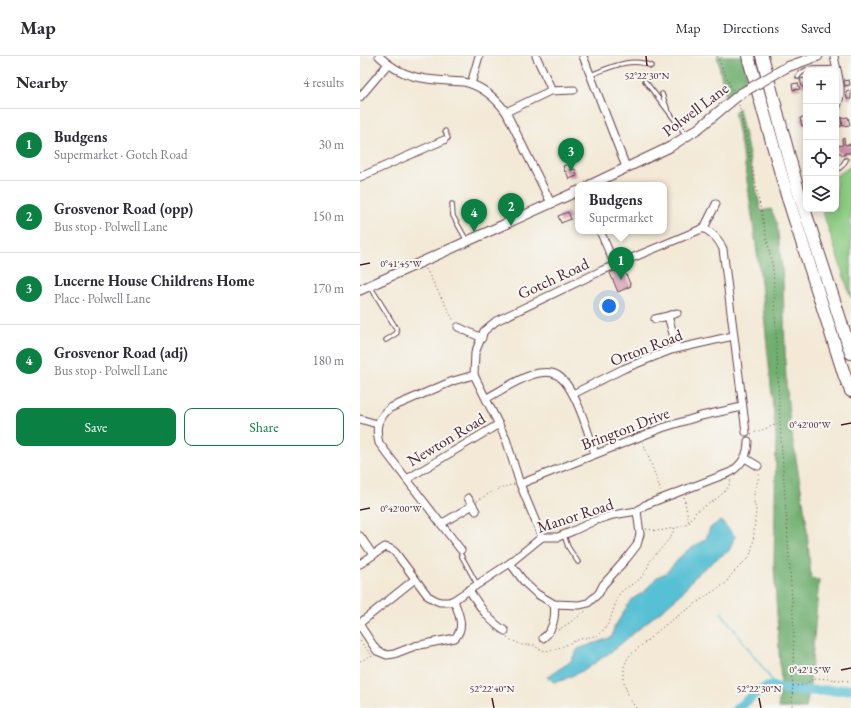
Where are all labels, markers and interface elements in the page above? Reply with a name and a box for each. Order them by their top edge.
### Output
text: Map [20,15,56,40]
text: Map [675,19,701,37]
text: Directions [723,19,779,37]
text: Saved [801,19,831,37]
map controls [803,68,839,212]
button: + [803,68,839,104]
text: 52°22'30"N [625,69,670,82]
text: Nearby [16,71,68,93]
text: 4 results [303,74,344,91]
street label: Polwell Lane [658,78,733,141]
button: − [803,104,839,140]
text: Budgens [54,127,107,146]
text: 1 [26,136,32,153]
text: 30 m [319,136,344,153]
pin: 3 [558,138,584,171]
button: locate [803,140,839,176]
text: Supermarket · Gotch Road [54,146,188,163]
button: layers [803,176,839,212]
popup [575,182,667,234]
text: Budgens [589,190,643,209]
pin: 2 [498,193,524,226]
text: Grosvenor Road (opp) [54,199,193,218]
pin: 4 [461,199,487,232]
text: 2 [26,208,32,225]
text: 150 m [313,208,344,225]
text: Supermarket [589,209,653,226]
text: Bus stop · Polwell Lane [54,218,168,235]
pin: 1 [608,247,634,280]
street label: Gotch Road [514,252,593,304]
text: 0°41'45"W [380,257,423,270]
text: Lucerne House Childrens Home [54,271,254,290]
text: 3 [26,280,32,297]
text: 170 m [313,280,344,297]
text: Place · Polwell Lane [54,290,150,307]
your location [599,296,619,316]
street label: Orton Road [607,324,686,371]
text: Grosvenor Road (adj) [54,343,188,362]
text: 4 [26,352,32,369]
text: 180 m [313,352,344,369]
text: Bus stop · Polwell Lane [54,362,168,379]
street label: Brington Drive [578,402,672,455]
street label: Newton Road [403,407,490,471]
button: Save [16,408,176,446]
button: Share [184,408,344,446]
text: 0°42'00"W [789,418,832,431]
street label: Manor Road [534,493,617,538]
text: 0°42'00"W [380,502,423,515]
text: 0°42'15"W [789,663,832,676]
text: 52°22'40"N [470,682,515,695]
text: 52°22'30"N [737,682,782,695]

